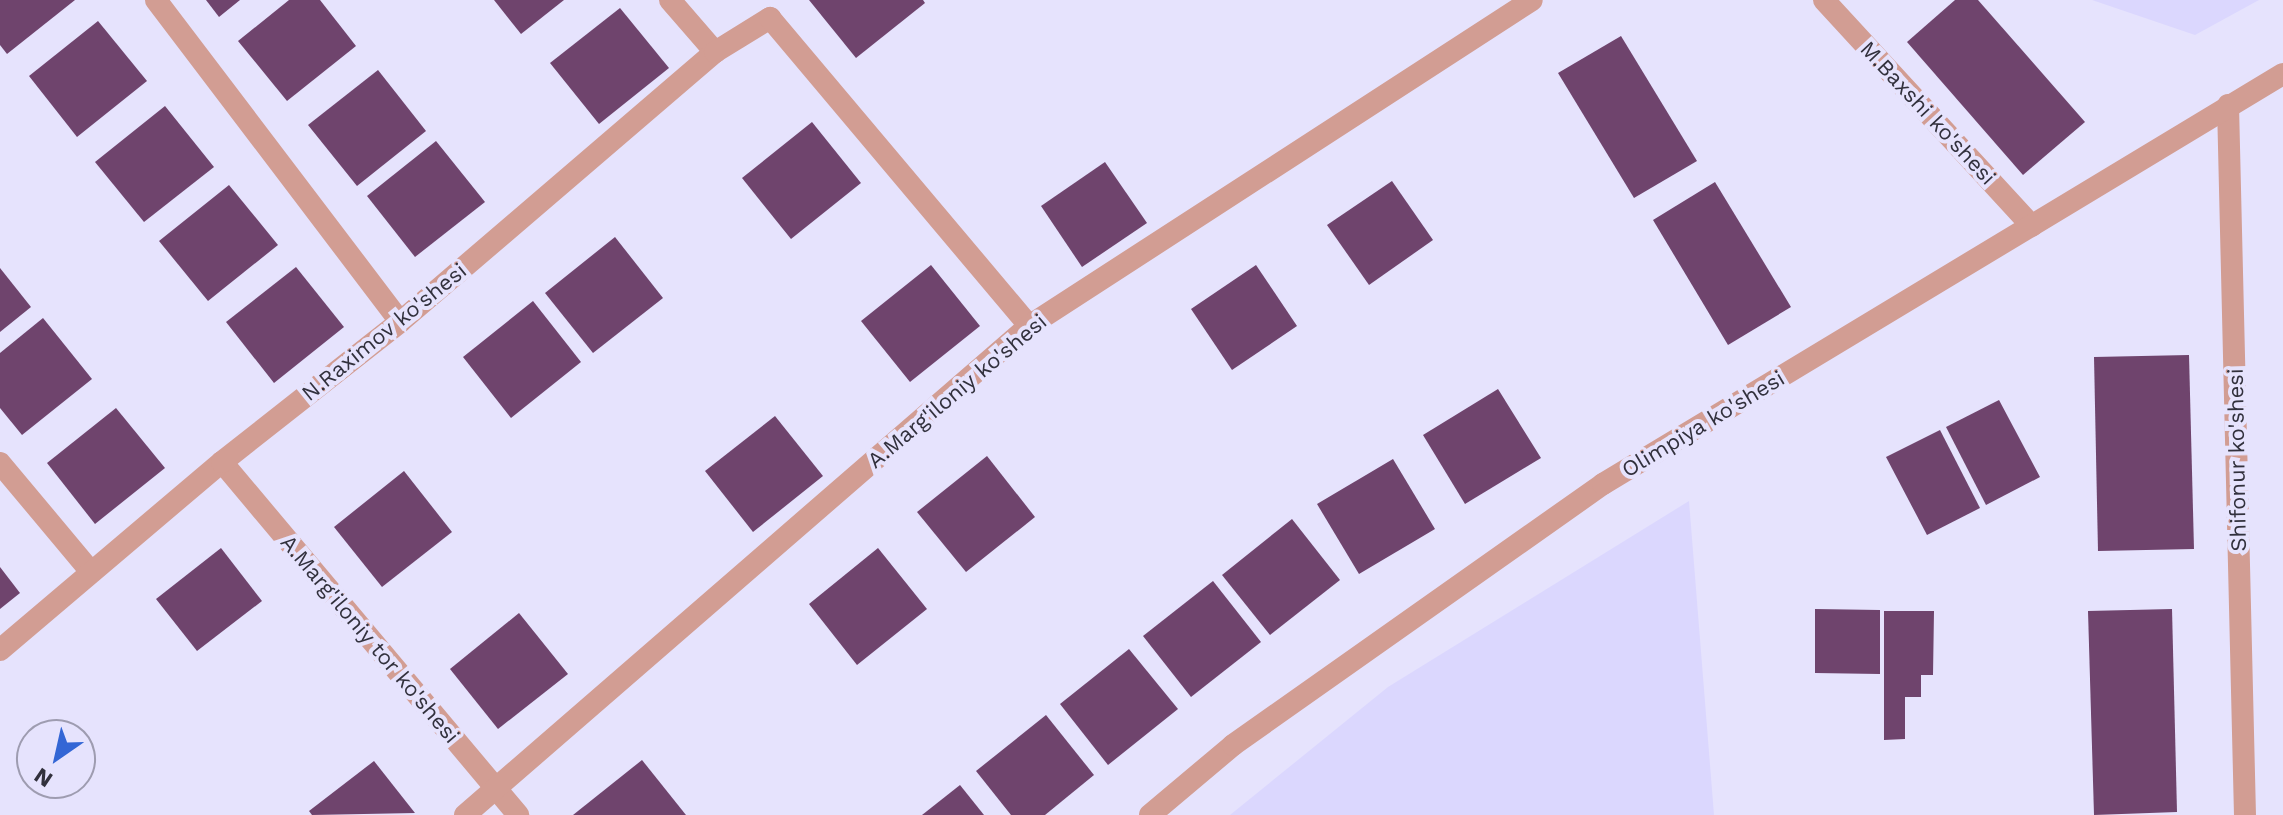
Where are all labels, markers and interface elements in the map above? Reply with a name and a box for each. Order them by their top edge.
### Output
street label: M.Baxshi ko'shesi [1855,36,2001,190]
street label: N.Raximov ko'shesi [296,257,472,407]
street label: A.Marg'iloniy ko'shesi [862,308,1052,474]
street label: Olimpiya ko'shesi [1617,365,1789,483]
street label: Shifonur ko'shesi [2222,368,2252,552]
street label: A.Marg'iloniy tor ko'shesi [275,529,465,749]
north arrow [16,719,96,799]
text: N [30,763,57,793]

